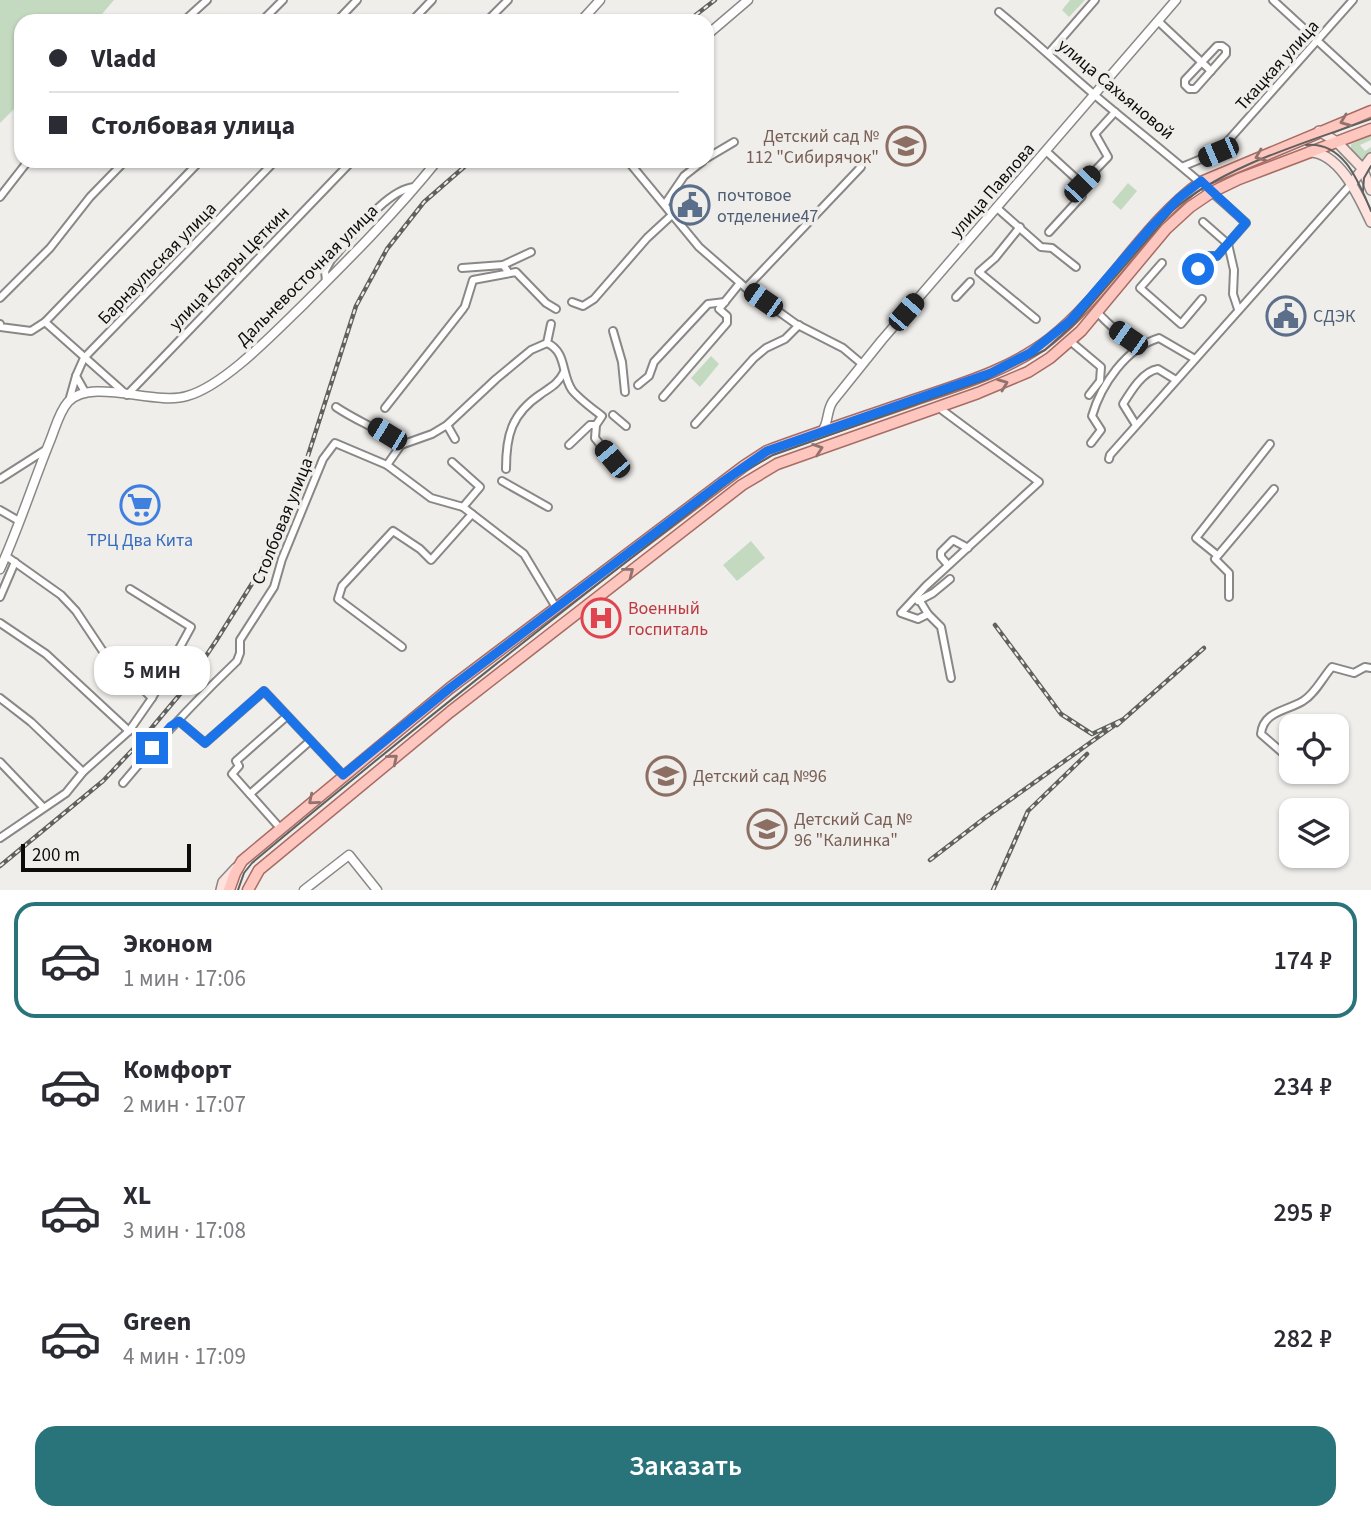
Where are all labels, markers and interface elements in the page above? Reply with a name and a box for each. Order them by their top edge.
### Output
street label: Ткацкая улица [1230,14,1325,116]
street label: улица Сахьяновой [1052,33,1179,146]
text: Vladd [91,40,156,77]
text: Столбовая улица [91,107,295,144]
one-way arrow [1340,113,1352,127]
place label: Детский сад № 112 "Сибирячок" [746,124,879,170]
school or university icon: Детский сад № 112 "Сибирячок" [885,125,927,167]
car [1195,134,1242,170]
street label: улица Павлова [944,138,1041,243]
one-way arrow [1255,147,1267,161]
car [1060,162,1105,206]
place label: почтовое отделение47 [717,183,818,229]
public building icon: почтовое отделение47 [669,184,711,226]
street label: Барнаульская улица [92,197,222,330]
street label: Дальневосточная улица [231,199,384,352]
street label: улица Клары Цеткин [163,201,295,336]
route start [1182,253,1214,285]
car [740,279,787,321]
car [885,289,928,335]
public building icon: СДЭК [1265,295,1307,337]
place label: СДЭК [1313,304,1356,329]
car [1105,317,1152,359]
one-way arrow [996,378,1008,392]
car [364,414,411,454]
car [591,436,634,482]
one-way arrow [812,443,824,457]
street label: Столбовая улица [246,454,319,588]
supermarket icon: ТРЦ Два Кита [119,484,161,526]
place label: ТРЦ Два Кита [87,528,193,553]
one-way arrow [621,568,633,581]
place label: Военный госпиталь [628,596,708,642]
hospital icon: Военный госпиталь [580,597,622,639]
callout: 5 мин [94,646,210,696]
text: 5 мин [123,654,181,687]
map controls [1279,714,1349,868]
button: locate [1279,714,1349,784]
route end [136,732,168,764]
one-way arrow [385,755,398,767]
school or university icon: Детский сад №96 [645,755,687,797]
place label: Детский сад №96 [693,764,827,789]
one-way arrow [308,792,321,804]
button: layers [1279,798,1349,868]
place label: Детский Сад № 96 "Калинка" [794,807,912,853]
school or university icon: Детский Сад № 96 "Калинка" [746,808,788,850]
scale bar [21,841,191,873]
text: 200 m [32,842,80,869]
text: Эконом [123,925,213,962]
icon: car [39,929,102,992]
text: 174 ₽ [1273,942,1332,979]
text: 1 мин · 17:06 [123,962,246,995]
text: Комфорт [123,1051,232,1088]
icon: car [39,1055,102,1118]
text: 234 ₽ [1273,1068,1332,1105]
text: 2 мин · 17:07 [123,1088,246,1121]
text: XL [123,1177,151,1214]
icon: car [39,1181,102,1244]
text: 295 ₽ [1273,1194,1332,1231]
text: 3 мин · 17:08 [123,1214,246,1247]
text: Green [123,1303,191,1340]
icon: car [39,1307,102,1370]
text: 282 ₽ [1273,1320,1332,1357]
text: 4 мин · 17:09 [123,1340,246,1373]
button: Заказать [35,1426,1336,1506]

